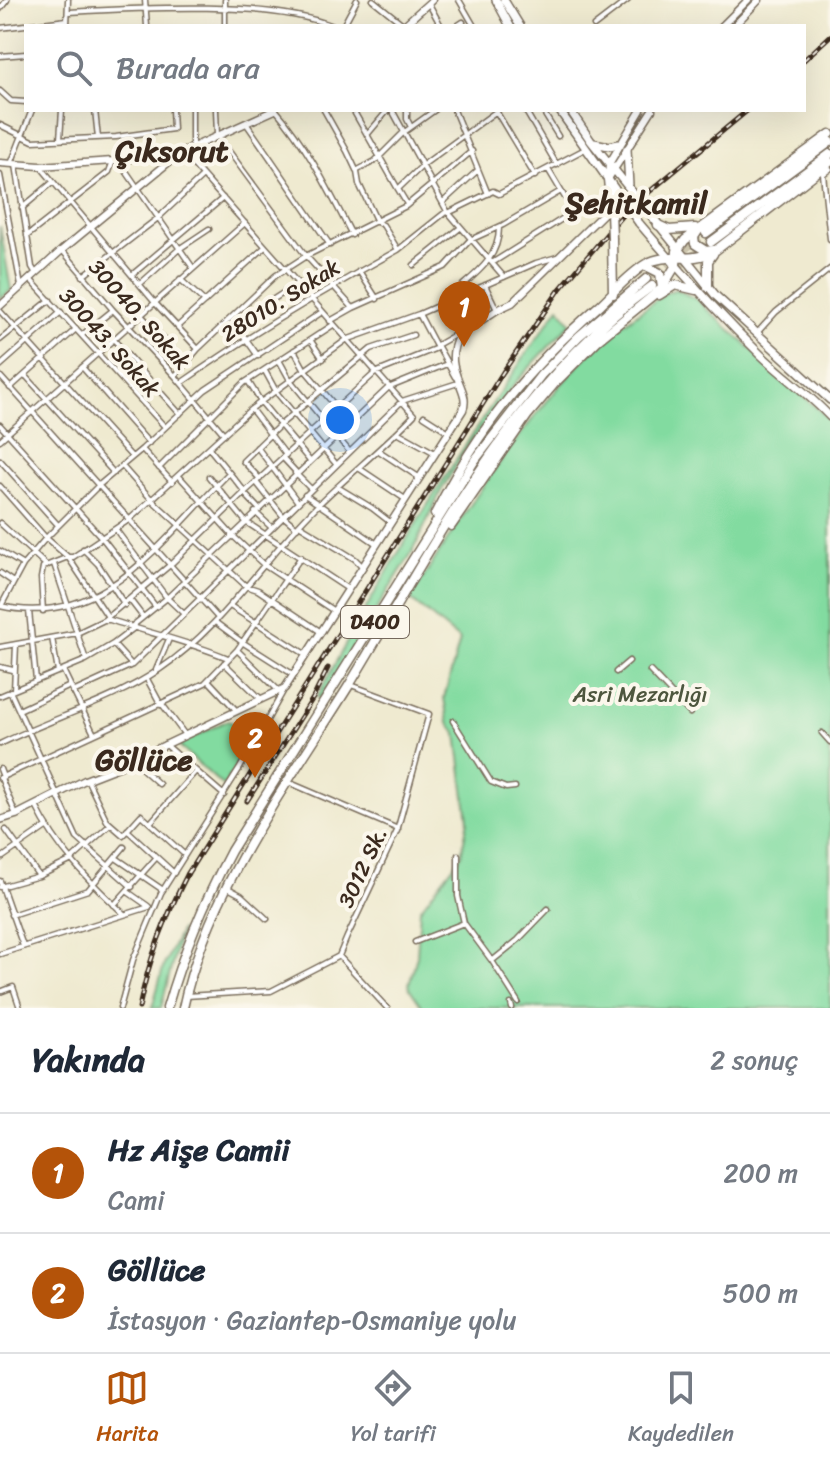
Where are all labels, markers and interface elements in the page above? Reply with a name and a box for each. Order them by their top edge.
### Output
search box [24,24,806,112]
text: Burada ara [116,41,259,95]
icon: search [52,46,96,90]
district label: Çıksorut [114,124,229,178]
district label: Şehitkamil [564,176,709,230]
street label: 28010. Sokak [213,248,348,353]
street label: 30040. Sokak [79,250,201,379]
street label: 30043. Sokak [49,278,170,407]
pin: 1 [438,281,490,347]
your location [320,400,360,440]
road number: D400 [341,606,409,638]
park label: Asri Mezarlığı [572,675,707,714]
pin: 2 [229,712,281,778]
district label: Göllüce [95,733,193,787]
street label: 3012 Sk. [327,820,398,914]
text: Yakında [32,1030,145,1090]
text: 2 sonuç [710,1037,798,1083]
text: Hz Aişe Camii [108,1123,290,1177]
text: 1 [52,1150,64,1196]
text: 200 m [723,1150,798,1196]
text: Cami [108,1177,164,1223]
text: Göllüce [108,1243,206,1297]
text: 2 [50,1270,66,1316]
text: 500 m [723,1270,798,1316]
text: İstasyon · Gaziantep-Osmaniye yolu [108,1297,517,1343]
tab: Harita [96,1366,159,1453]
tab: Yol tarifi [351,1366,436,1453]
tab: Kaydedilen [628,1366,734,1453]

